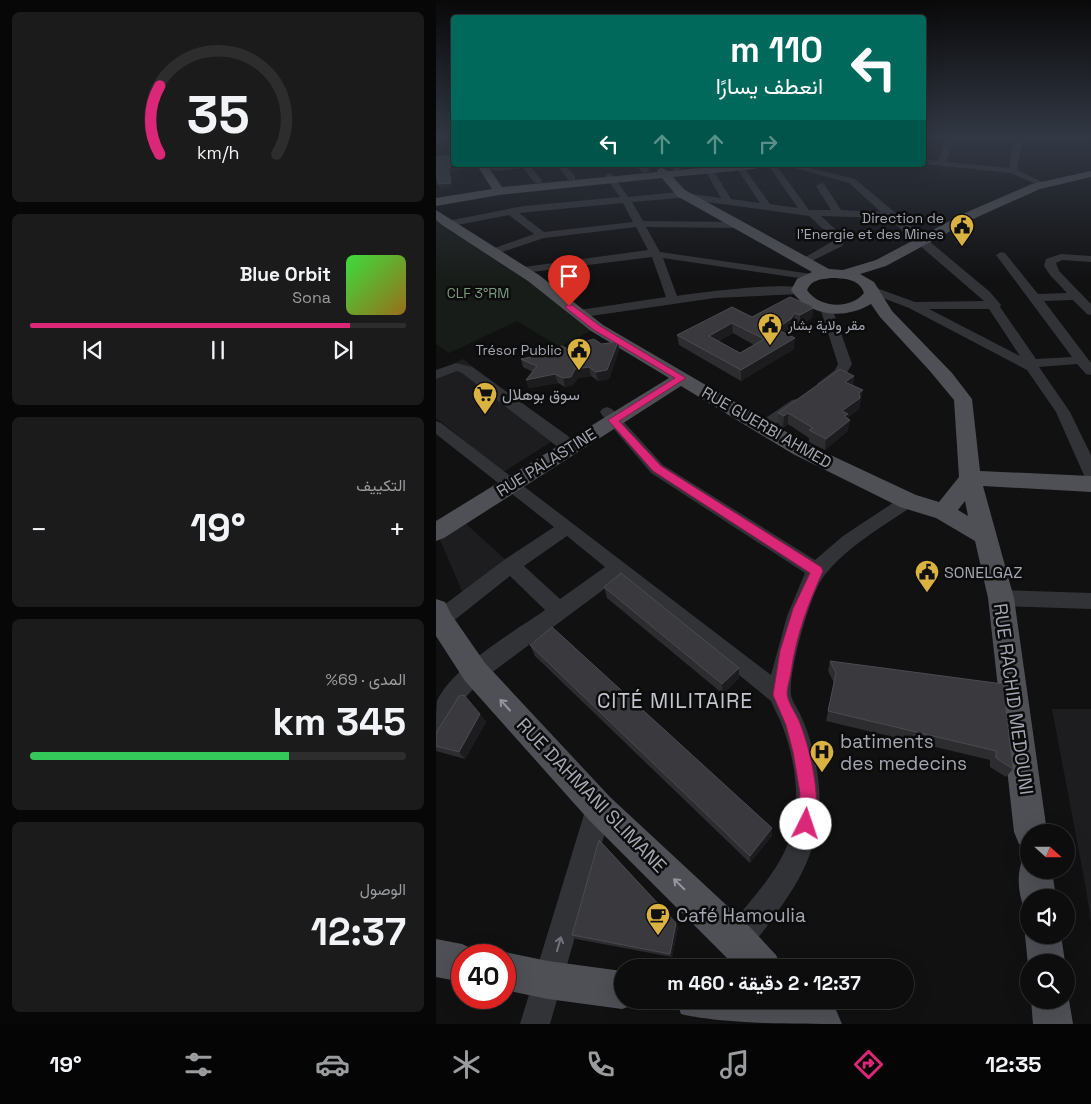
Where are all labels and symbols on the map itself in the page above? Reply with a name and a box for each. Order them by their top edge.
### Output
place label: Direction de l'Energie et des Mines [797,209,944,243]
public building icon: Direction de l'Energie et des Mines [949,213,975,247]
pin [548,255,590,306]
park label: CLF 3°RM [447,284,509,302]
public building icon: مقر ولاية بشار [757,312,783,346]
place label: مقر ولاية بشار [787,316,865,334]
public building icon: Trésor Public [566,337,592,371]
place label: Trésor Public [475,341,562,359]
supermarket icon: سوق بوهلال [472,381,498,415]
street label: RUE GUERBI AHMED [698,382,835,473]
place label: سوق بوهلال [502,384,580,405]
street label: RUE PALASTINE [492,423,600,501]
public building icon: SONELGAZ [914,559,940,593]
place label: SONELGAZ [944,562,1022,583]
street label: RUE RACHID MEDOUNI [988,602,1039,796]
district label: CITÉ MILITAIRE [597,687,753,714]
one-way arrow [499,698,511,711]
street label: RUE DAHMANI SLIMANE [511,713,672,878]
place label: batiments des medecins [840,729,967,776]
hospital icon: batiments des medecins [809,739,835,773]
position arrow [779,797,831,849]
north arrow [1020,824,1075,879]
one-way arrow [672,878,685,890]
cafe icon: Café Hamoulia [645,902,671,936]
place label: Café Hamoulia [676,903,806,928]
one-way arrow [554,936,564,952]
speed limit sign: 40 [451,944,516,1009]

